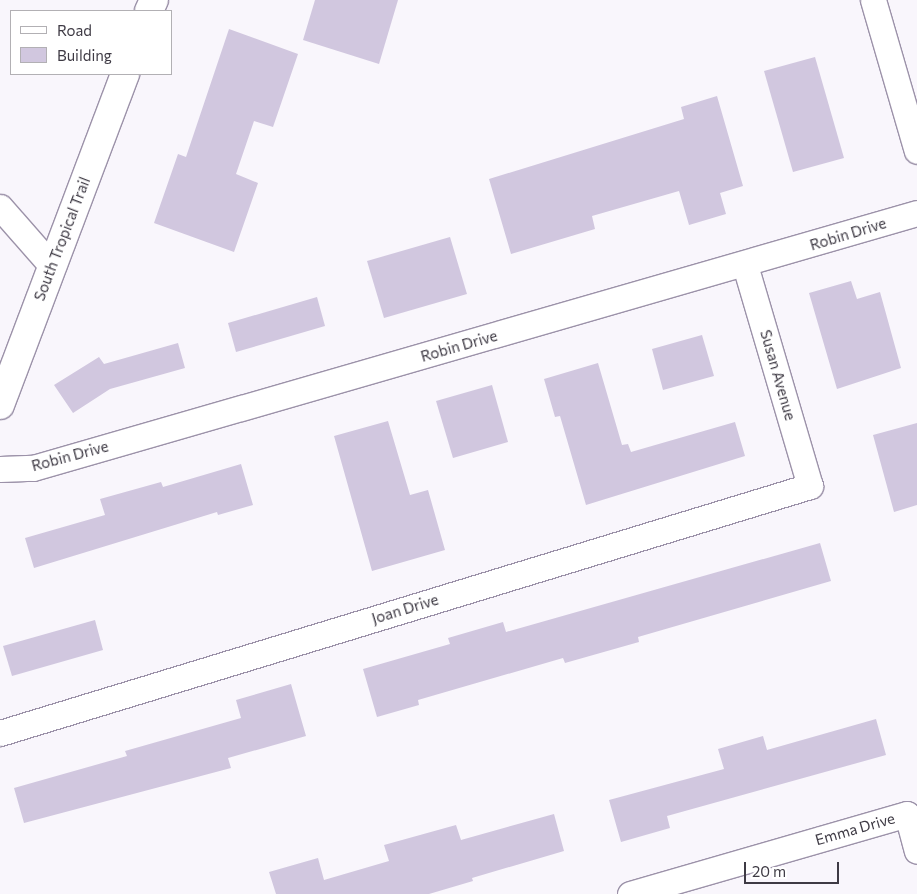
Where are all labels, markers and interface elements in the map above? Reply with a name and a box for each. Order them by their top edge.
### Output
legend [10,10,172,75]
text: Road [57,21,92,39]
text: Building [57,46,112,64]
street label: South Tropical Trail [30,175,94,303]
street label: Robin Drive [808,214,888,254]
street label: Robin Drive [419,326,499,366]
street label: Susan Avenue [756,328,800,422]
street label: Robin Drive [30,437,110,475]
street label: Joan Drive [369,590,441,628]
street label: Emma Drive [813,809,897,849]
scale bar [747,852,842,884]
text: 20 m [752,862,786,880]

